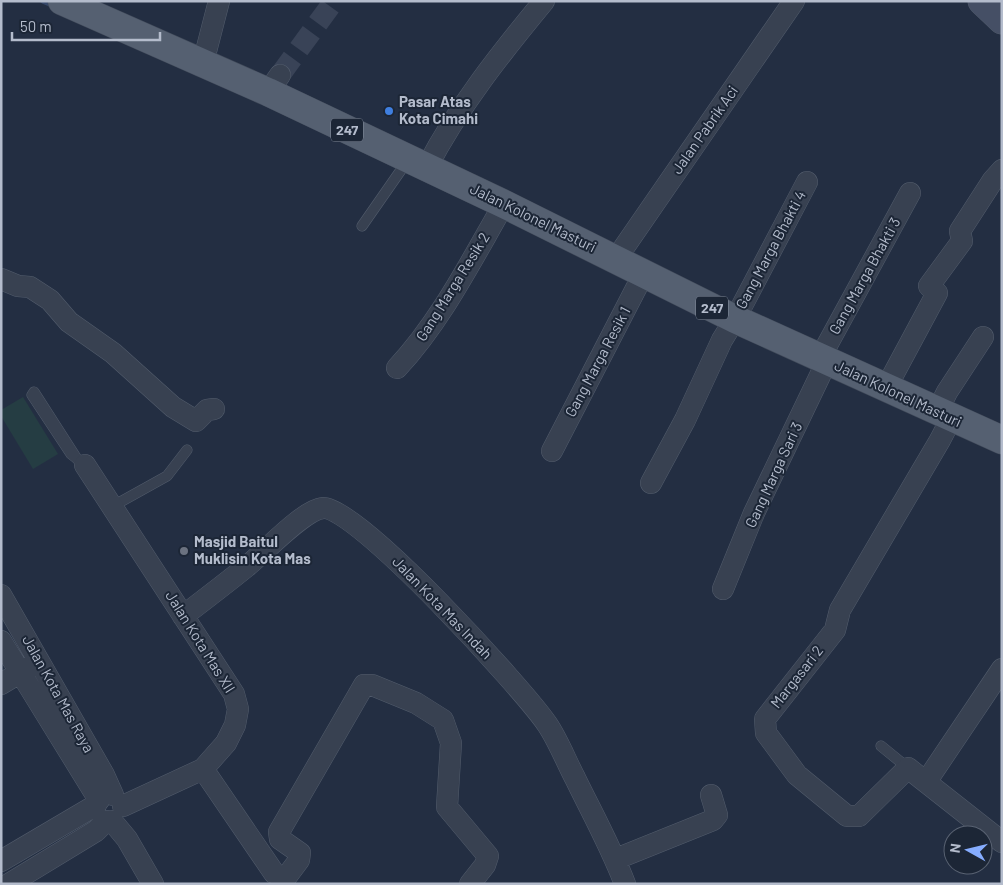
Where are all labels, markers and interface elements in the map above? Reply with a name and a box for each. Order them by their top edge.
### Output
scale bar [12,10,160,42]
text: 50 m [20,17,52,35]
street label: Jalan Pabrik Aci [667,82,741,177]
place label: Pasar Atas Kota Cimahi [399,92,478,127]
marker: Pasar Atas Kota Cimahi [383,105,395,117]
road number: 247 [331,118,363,142]
street label: Jalan Kolonel Masturi [467,179,599,255]
street label: Gang Marga Bhakti 4 [731,187,809,312]
street label: Gang Marga Bhakti 3 [825,214,904,337]
street label: Gang Marga Resik 2 [411,229,493,344]
road number: 247 [696,296,728,320]
street label: Gang Marga Resik 1 [561,303,634,420]
street label: Jalan Kolonel Masturi [832,356,965,430]
street label: Gang Marga Sari 3 [741,419,805,530]
place label: Masjid Baitul Muklisin Kota Mas [194,532,311,567]
marker: Masjid Baitul Muklisin Kota Mas [178,545,190,557]
street label: Jalan Kota Mas Indah [389,552,496,663]
street label: Jalan Kota Mas XII [162,587,239,696]
street label: Jalan Kota Mas Raya [19,632,99,755]
street label: Margasari 2 [766,641,826,711]
north arrow [943,825,993,875]
text: N [946,842,964,854]

